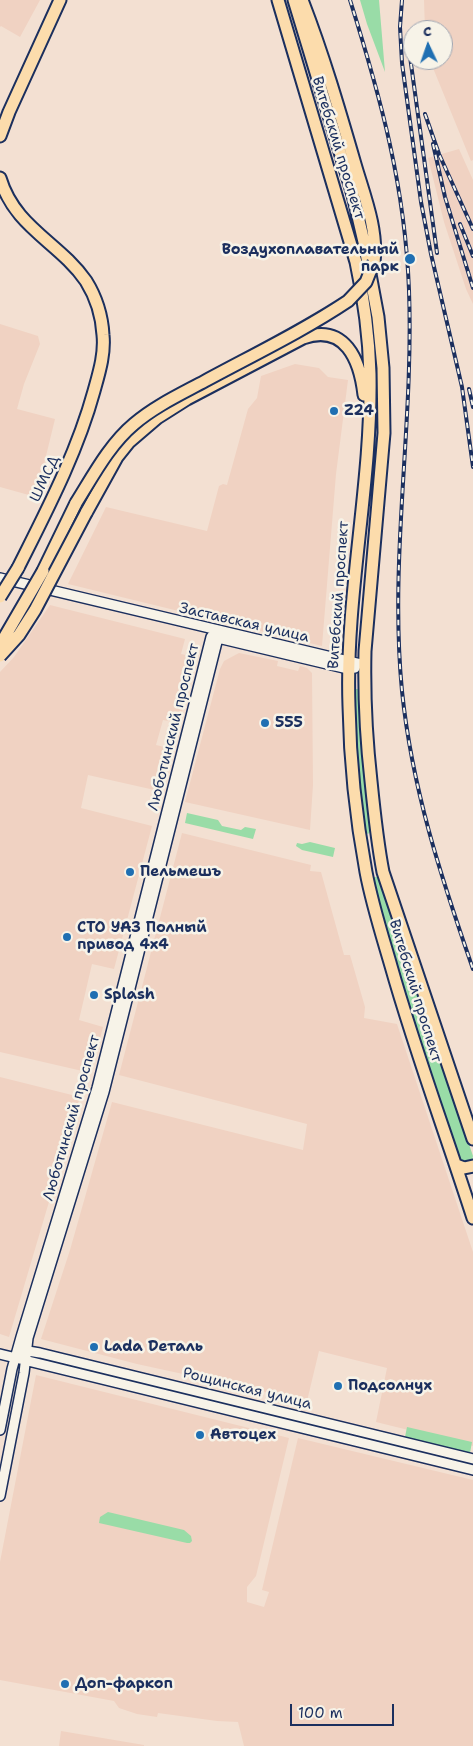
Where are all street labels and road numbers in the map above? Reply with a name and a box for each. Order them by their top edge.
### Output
street label: Витебский проспект [308,75,368,221]
street label: ШМСД [26,453,64,505]
street label: Витебский проспект [325,520,353,670]
street label: Заставская улица [177,599,311,647]
street label: Люботинский проспект [144,641,204,813]
street label: Витебский проспект [385,918,445,1064]
street label: Люботинский проспект [40,1033,104,1203]
street label: Рощинская улица [181,1364,313,1414]

